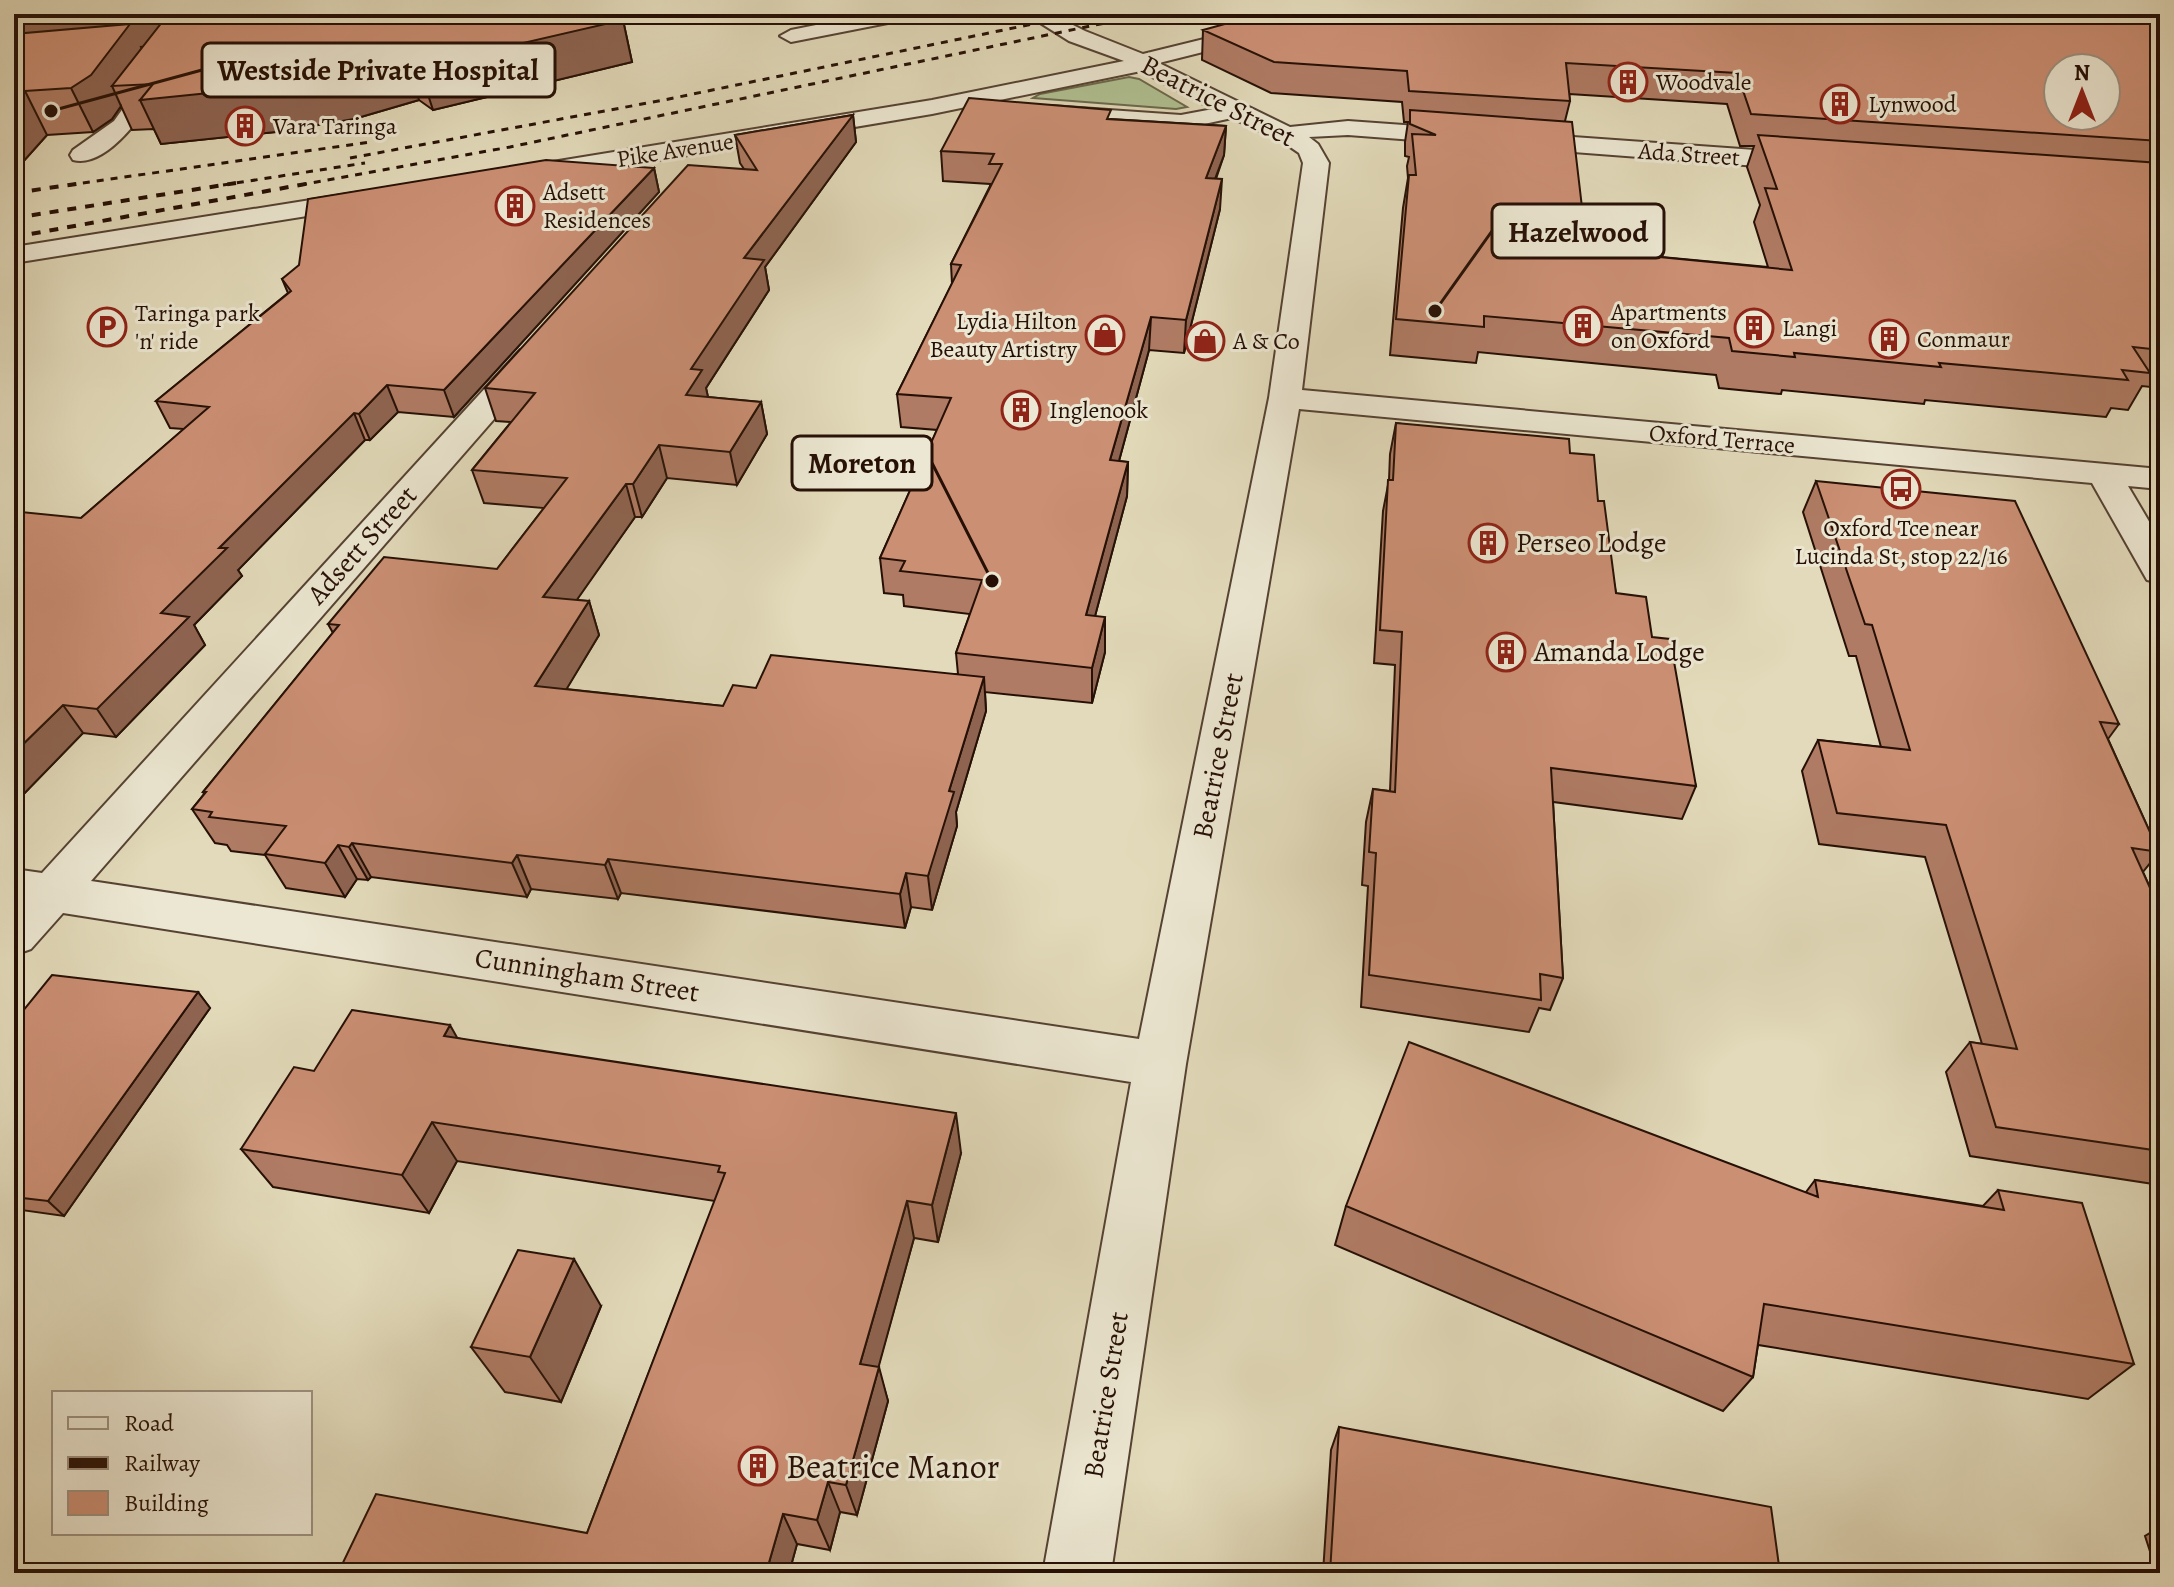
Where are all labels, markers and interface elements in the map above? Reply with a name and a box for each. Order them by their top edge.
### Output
callout: Westside Private Hospital [202,43,555,97]
street label: Beatrice Street [1134,46,1302,156]
text: Westside Private Hospital [216,50,539,90]
north arrow [2042,52,2122,132]
text: N [2074,58,2090,88]
building icon: Woodvale [1607,61,1649,103]
place label: Woodvale [1655,66,1751,98]
building icon: Lynwood [1819,83,1861,125]
place label: Lynwood [1868,88,1957,120]
building icon: Vara Taringa [224,105,266,147]
place label: Vara Taringa [272,110,398,142]
street label: Pike Avenue [614,125,736,175]
street label: Ada Street [1636,134,1741,174]
place label: Adsett Residences [542,176,651,236]
building icon: Adsett Residences [494,185,536,227]
callout: Hazelwood [1492,204,1664,258]
text: Hazelwood [1508,212,1649,252]
place label: Apartments on Oxford [1610,296,1727,356]
place label: Taringa park 'n' ride [135,297,260,357]
place label: Lydia Hilton Beauty Artistry [929,305,1077,365]
building icon: Apartments on Oxford [1562,305,1604,347]
parking icon: Taringa park 'n' ride [86,306,128,348]
building icon: Langi [1733,307,1775,349]
place label: Langi [1782,312,1837,344]
shop icon: Lydia Hilton Beauty Artistry [1084,314,1126,356]
building icon: Conmaur [1868,318,1910,360]
shop icon: A & Co [1184,320,1226,362]
place label: Conmaur [1917,323,2010,355]
place label: A & Co [1232,325,1300,357]
building icon: Inglenook [1000,389,1042,431]
place label: Inglenook [1049,394,1148,426]
street label: Oxford Terrace [1648,417,1796,461]
callout: Moreton [792,436,932,490]
text: Moreton [808,443,916,483]
bus stop icon: Oxford Tce near Lucinda St, stop 22/16 [1880,468,1922,510]
street label: Adsett Street [298,477,426,613]
place label: Oxford Tce near Lucinda St, stop 22/16 [1795,512,2007,572]
building icon: Perseo Lodge [1467,522,1509,564]
place label: Perseo Lodge [1516,524,1666,562]
building icon: Amanda Lodge [1485,631,1527,673]
place label: Amanda Lodge [1533,633,1705,671]
street label: Beatrice Street [1183,670,1253,842]
street label: Cunningham Street [472,939,702,1011]
street label: Beatrice Street [1074,1309,1138,1481]
legend [52,1391,312,1535]
text: Road [124,1407,174,1439]
place label: Beatrice Manor [786,1443,1000,1490]
building icon: Beatrice Manor [737,1445,779,1487]
text: Railway [124,1447,200,1479]
text: Building [124,1487,209,1519]

